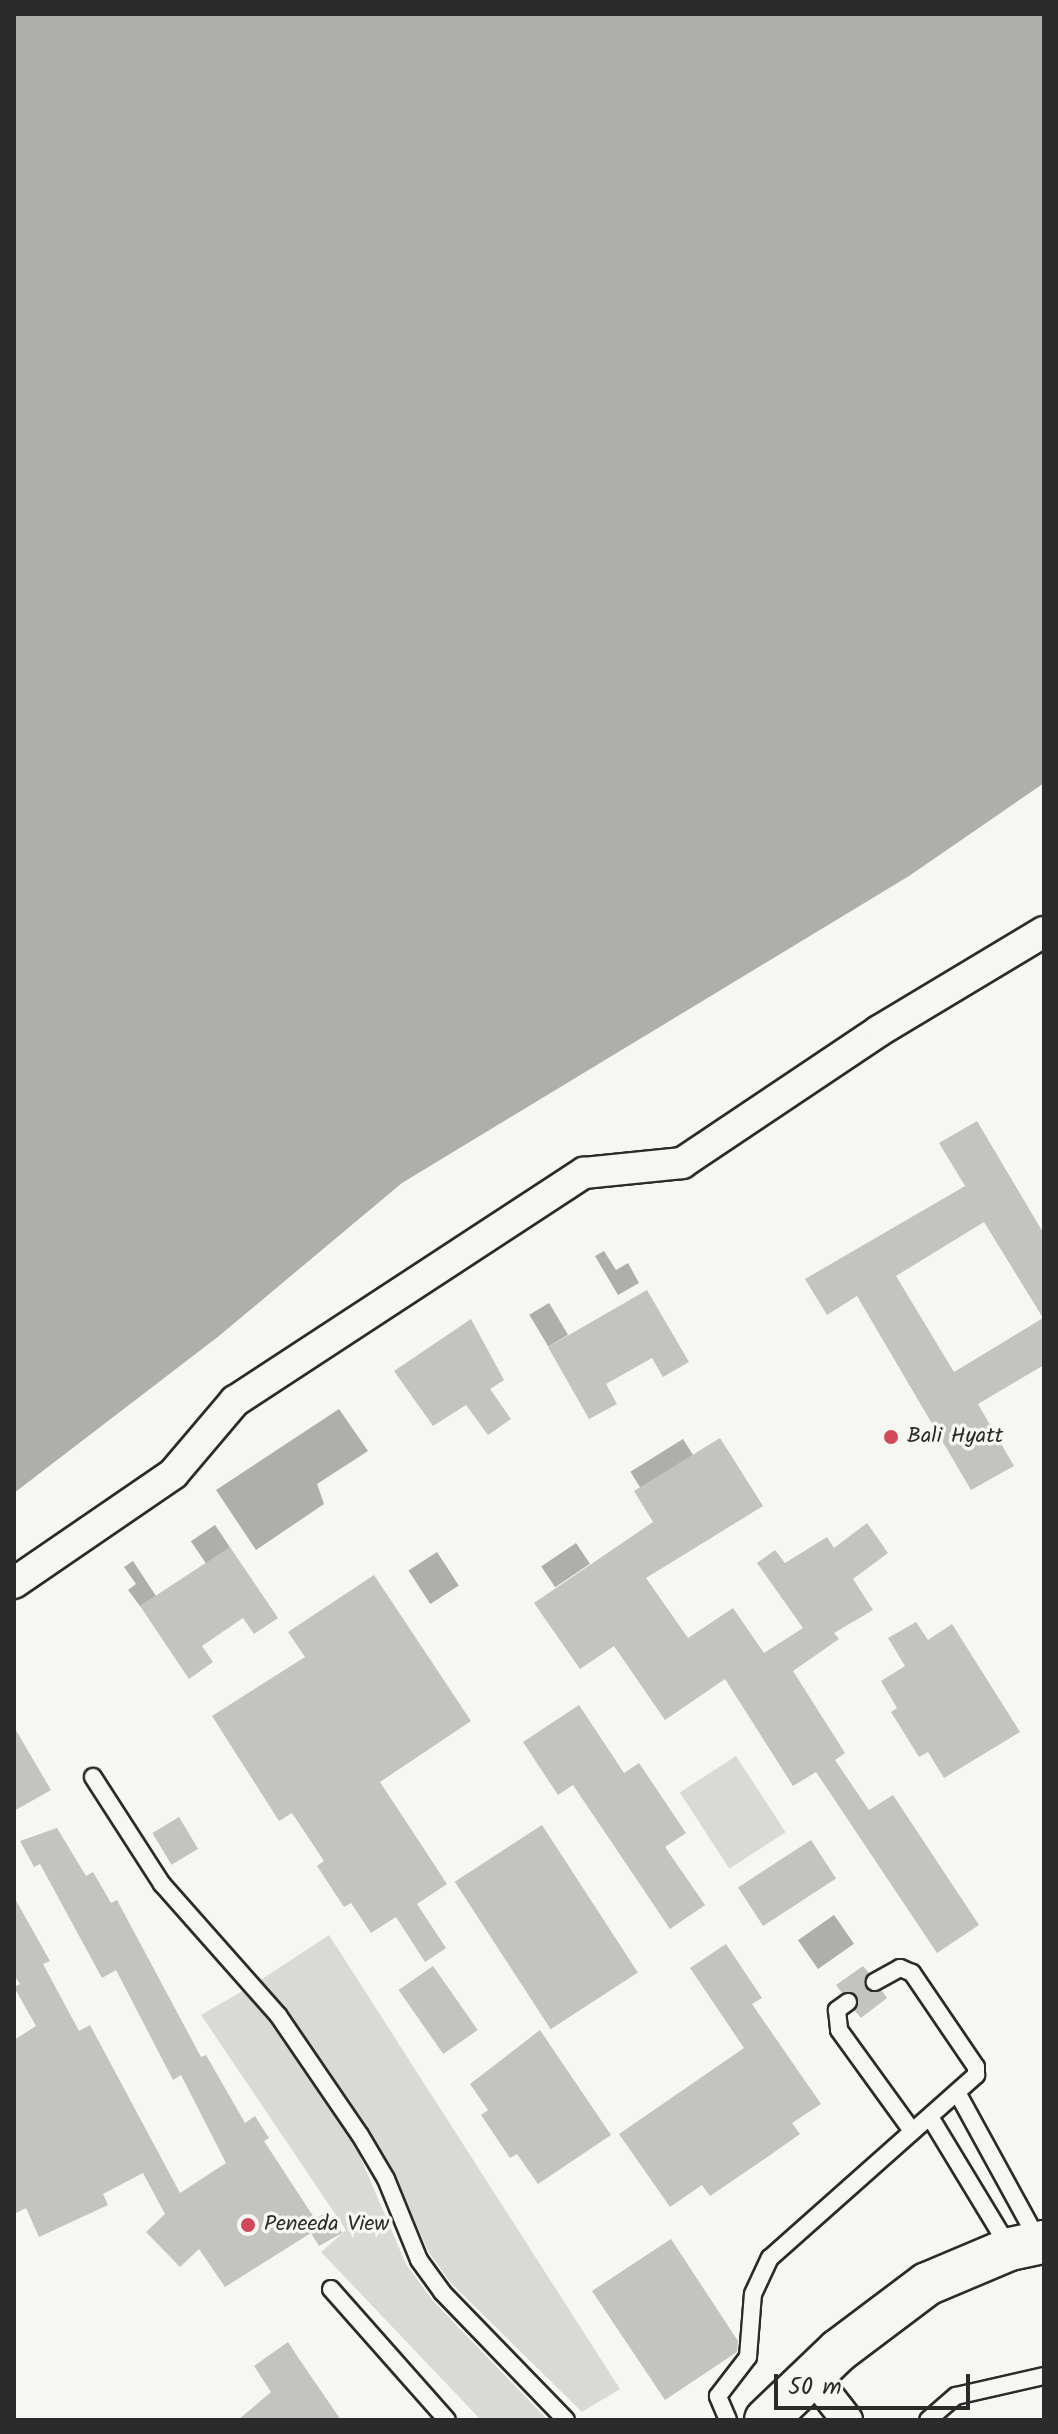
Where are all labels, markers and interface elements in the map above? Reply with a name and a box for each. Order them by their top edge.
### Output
place label: Bali Hyatt [907,1424,1003,1450]
marker: Bali Hyatt [882,1428,900,1446]
place label: Peneeda View [264,2212,389,2238]
marker: Peneeda View [239,2216,257,2234]
scale bar [778,2358,974,2408]
text: 50 m [788,2368,842,2407]

